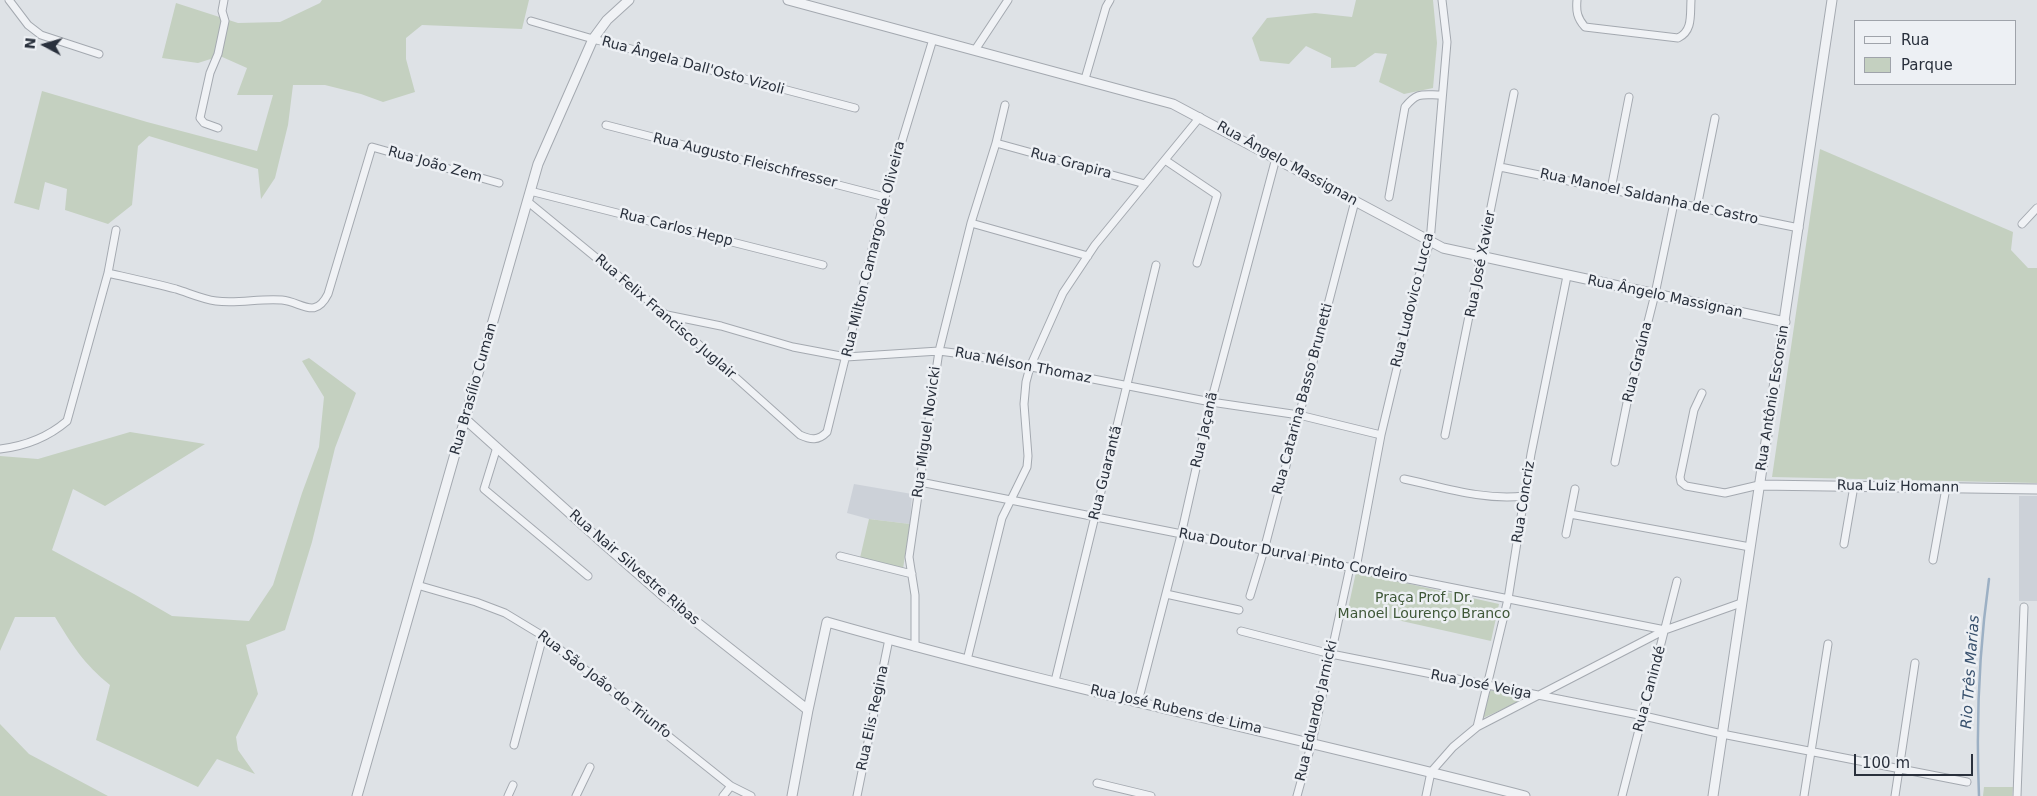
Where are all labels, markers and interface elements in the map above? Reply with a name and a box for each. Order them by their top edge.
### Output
north arrow [20,20,70,70]
legend [1854,20,2017,85]
text: Rua [1901,31,1929,49]
street label: Rua Ângela Dall'Osto Vizoli [600,33,786,99]
text: N [22,37,39,50]
text: Parque [1901,56,1953,74]
street label: Rua Ângelo Massignan [1214,118,1360,210]
street label: Rua Augusto Fleischfresser [651,130,839,192]
street label: Rua Milton Camargo de Oliveira [839,139,909,359]
street label: Rua João Zem [386,144,484,186]
street label: Rua Grapira [1029,145,1113,183]
street label: Rua Manoel Saldanha de Castro [1538,166,1760,228]
street label: Rua Carlos Hepp [618,206,734,250]
street label: Rua José Xavier [1462,209,1500,319]
street label: Rua Ludovico Lucca [1388,231,1438,369]
street label: Rua Felix Francisco Juglair [591,251,739,383]
street label: Rua Ângelo Massignan [1586,272,1744,322]
street label: Rua Catarina Basso Brunetti [1269,302,1337,496]
street label: Rua Graúna [1620,320,1656,404]
street label: Rua Brasílio Cuman [447,321,501,457]
street label: Rua Antônio Escorsin [1753,324,1793,472]
street label: Rua Nélson Thomaz [953,345,1093,387]
street label: Rua Miguel Novicki [909,365,945,499]
street label: Rua Jaçanã [1188,390,1222,470]
street label: Rua Guarantã [1086,424,1126,522]
street label: Rua Concriz [1509,460,1539,544]
street label: Rua Luiz Homann [1837,478,1959,496]
street label: Rua Nair Silvestre Ribas [565,507,703,629]
street label: Rua Doutor Durval Pinto Cordeiro [1177,526,1409,586]
park label: Praça Prof. Dr. Manoel Lourenço Branco [1338,590,1510,622]
water label: Rio Três Marias [1958,615,1984,729]
street label: Rua São João do Triunfo [534,628,674,742]
street label: Rua Eduardo Jarnicki [1293,639,1341,783]
street label: Rua Canindé [1630,644,1670,734]
street label: Rua Elis Regina [854,664,892,772]
street label: Rua José Veiga [1429,667,1533,703]
street label: Rua José Rubens de Lima [1088,682,1264,738]
scale bar [1857,744,1976,776]
text: 100 m [1862,754,1910,772]

